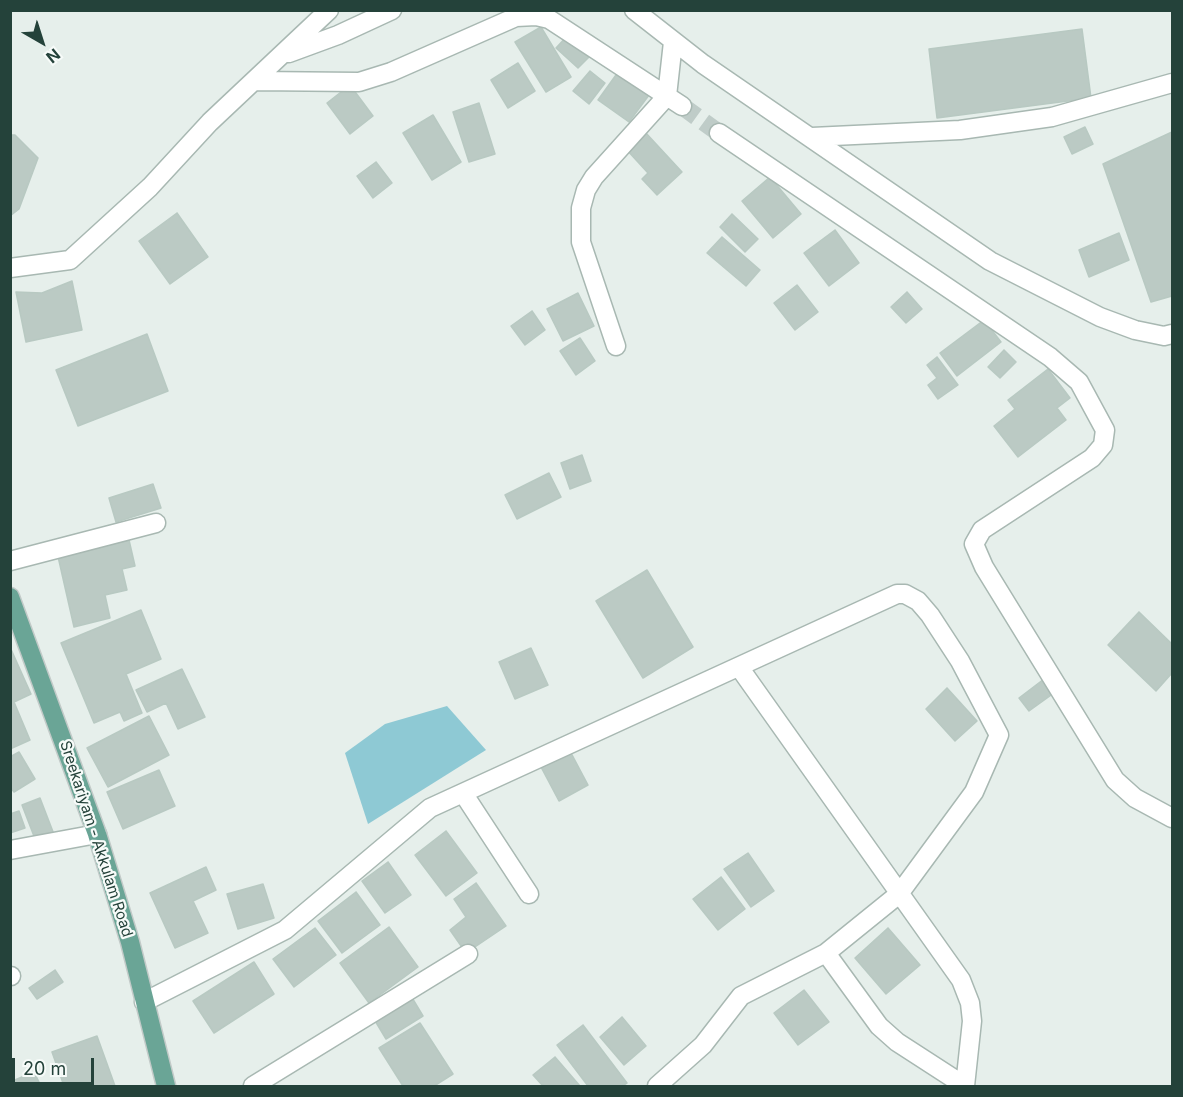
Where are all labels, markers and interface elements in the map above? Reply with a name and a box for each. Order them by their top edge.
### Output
north arrow [12,12,72,72]
text: N [42,44,64,68]
street label: Sreekariyam - Akkulam Road [56,739,136,939]
scale bar [15,1046,98,1084]
text: 20 m [23,1058,66,1079]

